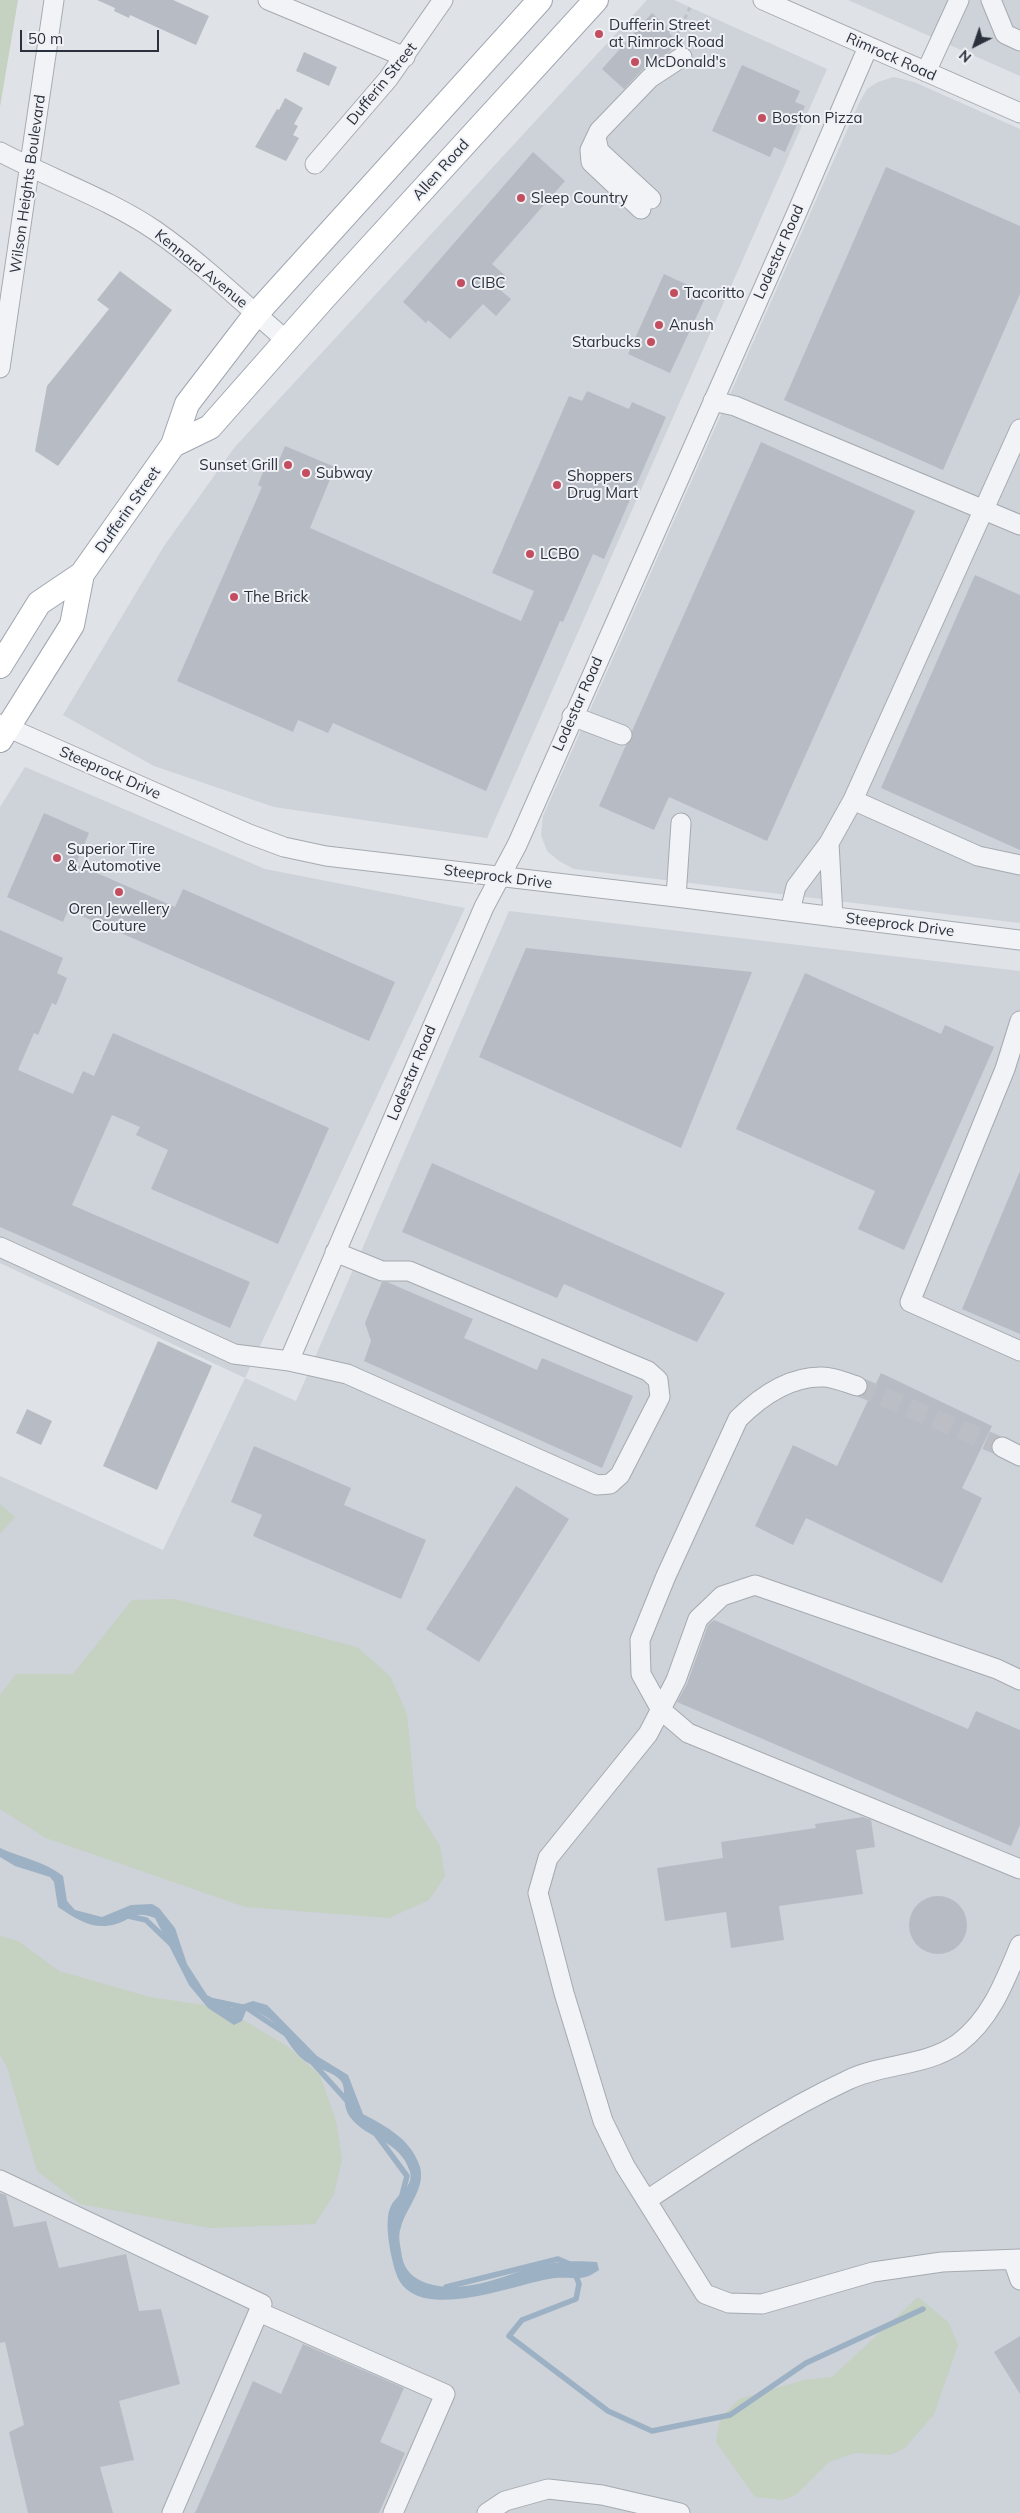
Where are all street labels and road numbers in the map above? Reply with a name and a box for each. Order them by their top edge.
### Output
street label: Rimrock Road [843,29,939,85]
street label: Dufferin Street [343,39,421,129]
street label: Wilson Heights Boulevard [7,93,49,275]
street label: Allen Road [409,136,473,204]
street label: Lodestar Road [750,202,808,302]
street label: Kennard Avenue [151,226,251,312]
street label: Dufferin Street [92,464,164,556]
street label: Lodestar Road [549,654,607,754]
street label: Steeprock Drive [57,743,163,803]
street label: Steeprock Drive [443,861,553,893]
street label: Steeprock Drive [845,909,955,941]
street label: Lodestar Road [384,1023,440,1123]

